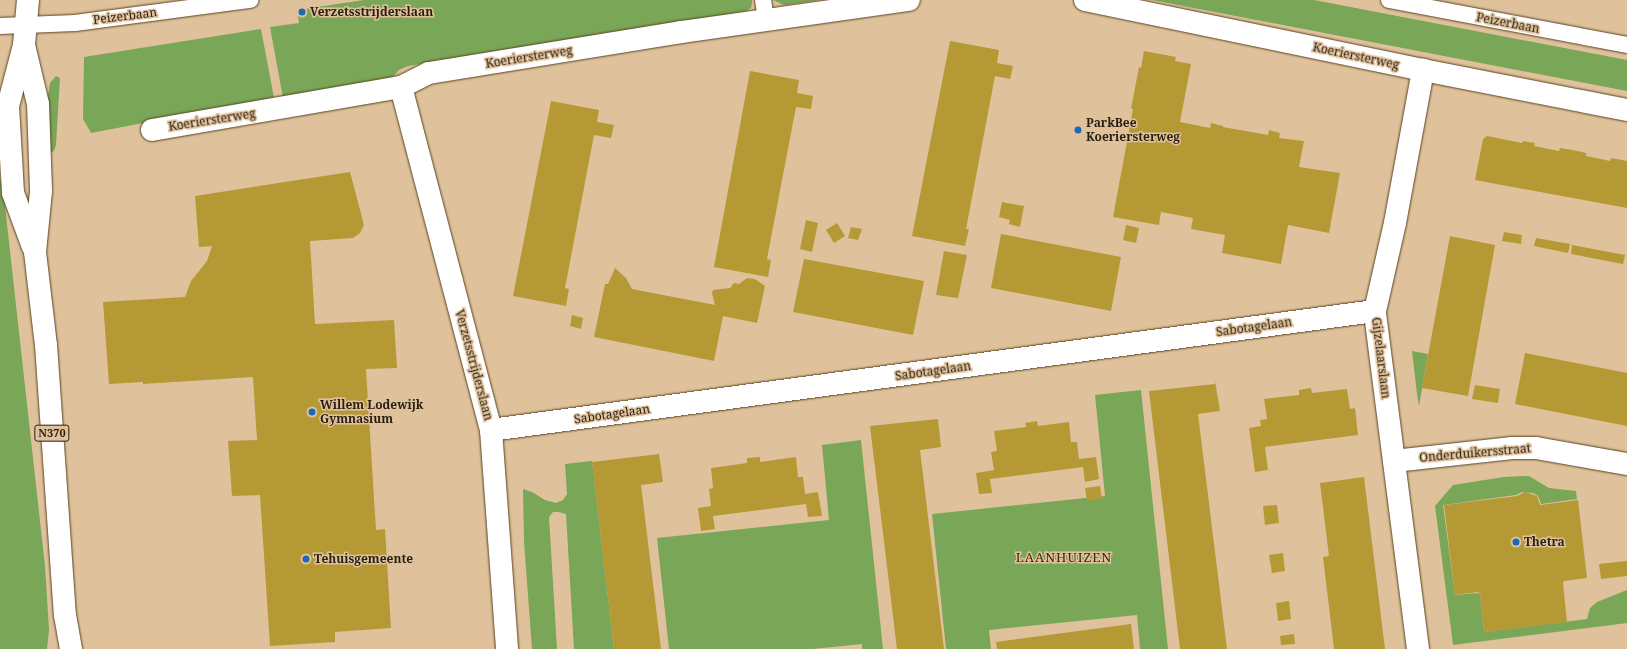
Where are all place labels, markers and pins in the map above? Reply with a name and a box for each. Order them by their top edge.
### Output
place label: Verzetsstrijderslaan [310,5,433,19]
marker: Verzetsstrijderslaan [297,7,307,17]
place label: ParkBee Koeriersterweg [1086,116,1180,144]
marker: ParkBee Koeriersterweg [1073,125,1083,135]
place label: Willem Lodewijk Gymnasium [320,398,423,426]
marker: Willem Lodewijk Gymnasium [307,407,317,417]
place label: Thetra [1524,535,1565,549]
marker: Thetra [1511,537,1521,547]
place label: Tehuisgemeente [314,552,413,566]
marker: Tehuisgemeente [301,554,311,564]

